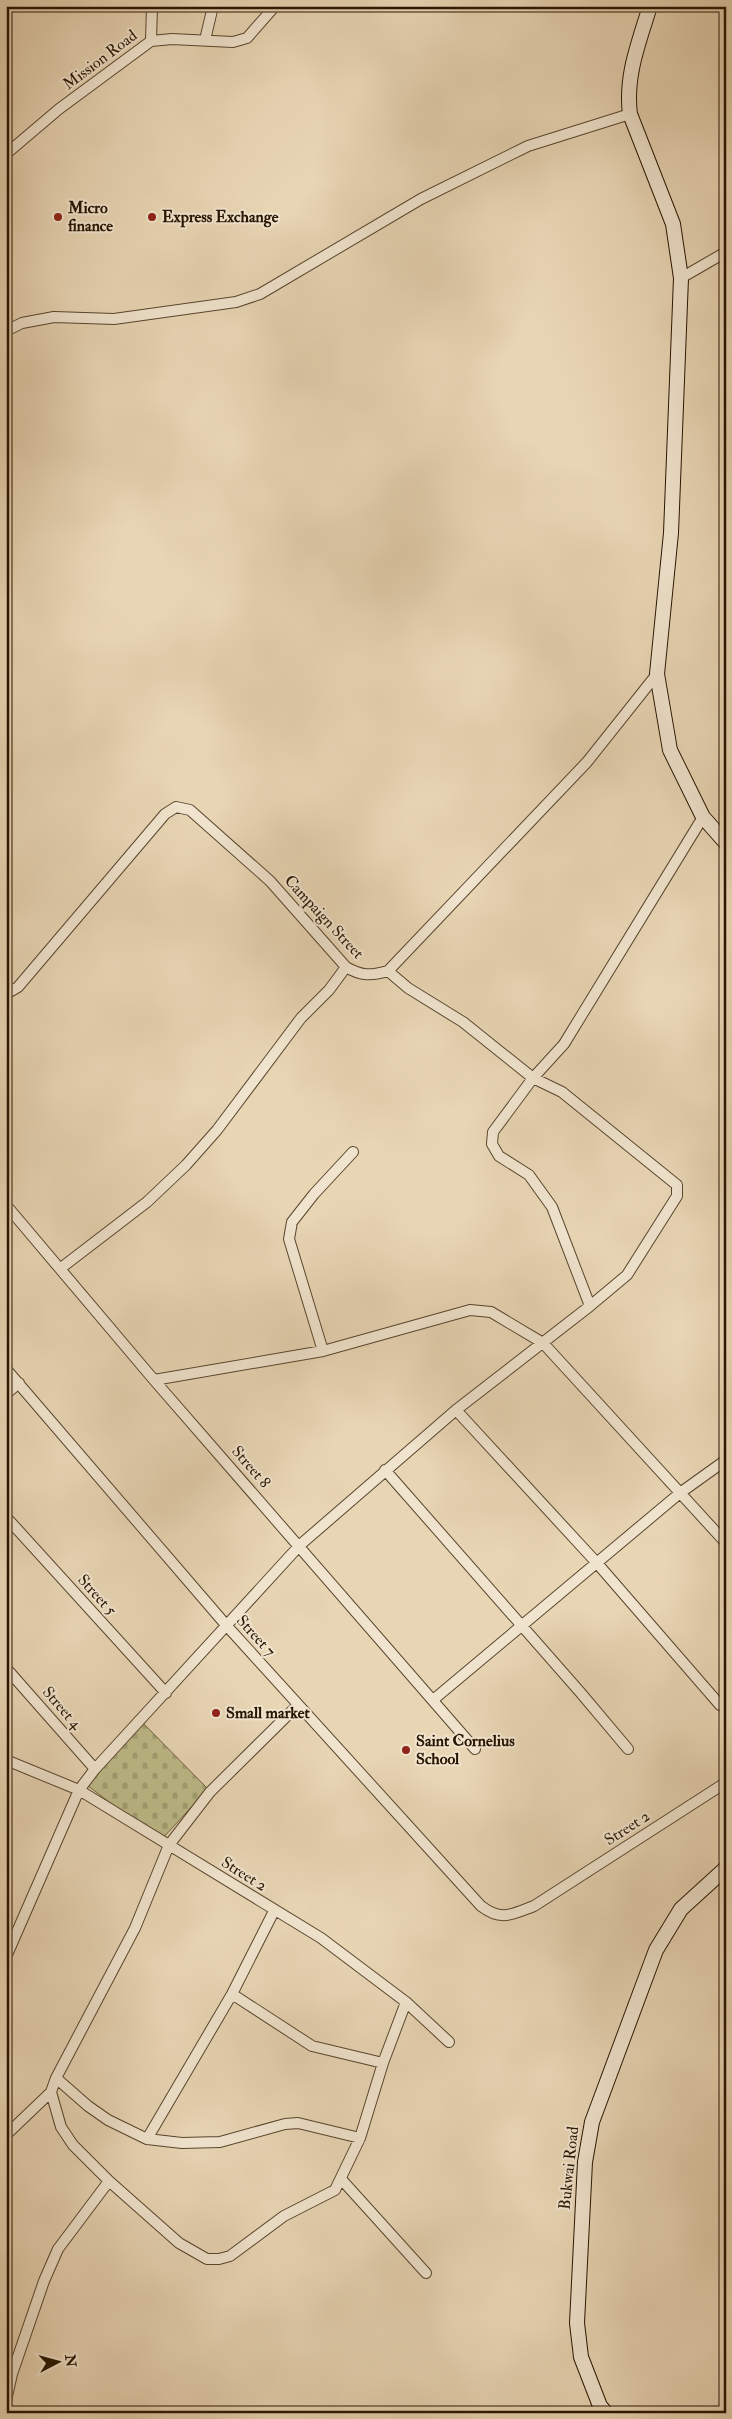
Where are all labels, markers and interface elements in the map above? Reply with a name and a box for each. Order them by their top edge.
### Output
street label: Mission Road [59,26,141,94]
place label: Micro finance [67,198,113,236]
place label: Express Exchange [162,207,279,228]
marker: Micro finance [52,211,64,223]
marker: Express Exchange [146,211,158,223]
street label: Campaign Street [279,871,368,964]
street label: Street 8 [227,1442,275,1493]
street label: Street 5 [73,1570,121,1620]
street label: Street 7 [232,1611,280,1661]
street label: Street 4 [38,1682,87,1735]
place label: Small market [226,1703,310,1723]
marker: Small market [210,1707,222,1719]
place label: Saint Cornelius School [416,1731,515,1769]
marker: Saint Cornelius School [400,1744,412,1756]
street label: Street 2 [601,1806,653,1850]
street label: Street 2 [217,1852,271,1896]
street label: Bukwai Road [555,2125,583,2211]
north arrow [32,2336,82,2386]
text: N [61,2353,80,2368]

